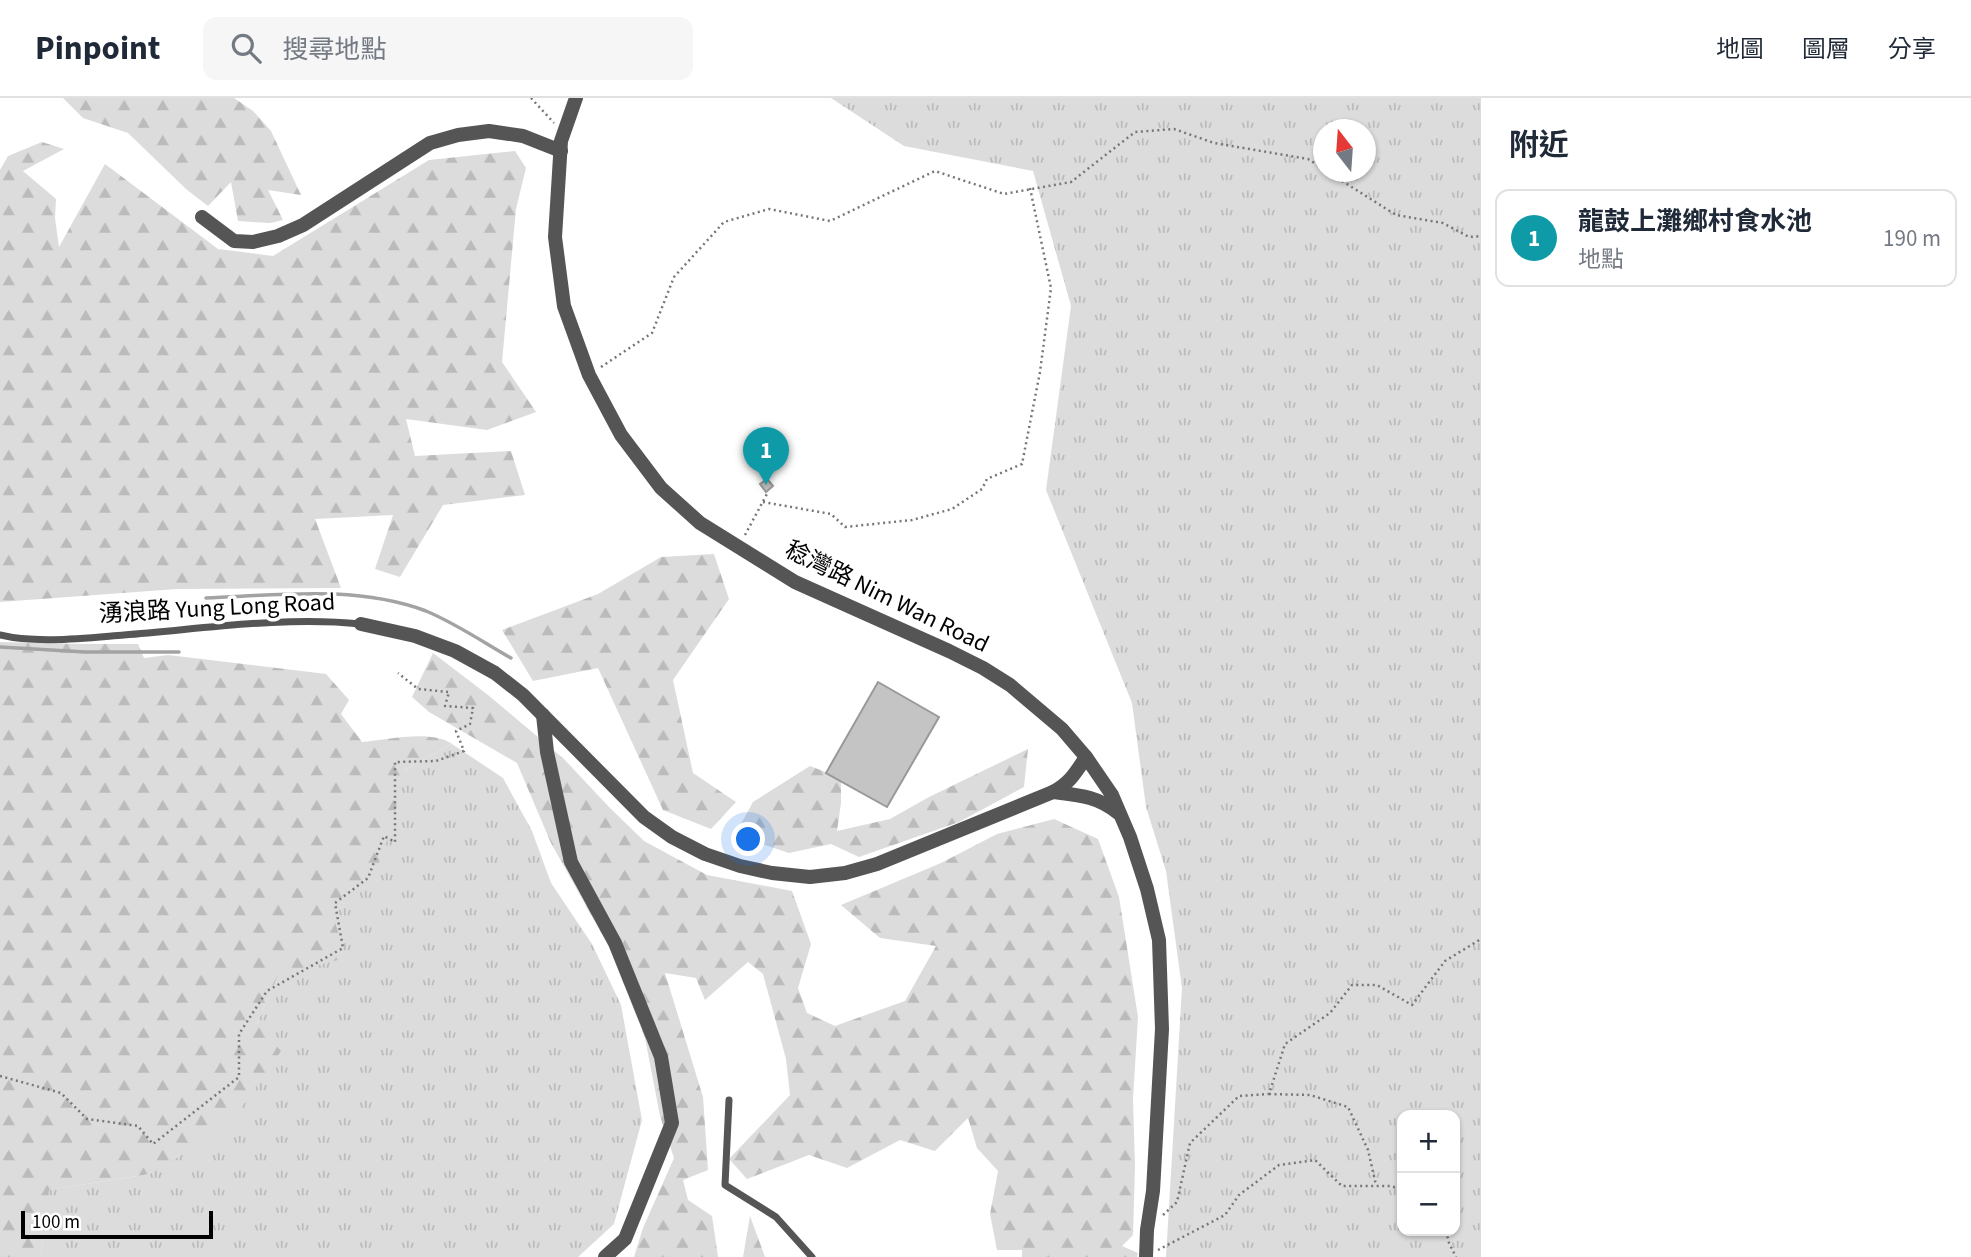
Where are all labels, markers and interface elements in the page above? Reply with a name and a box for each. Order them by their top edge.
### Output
search box [203,17,693,80]
text: Pinpoint [35,25,161,72]
icon: search [227,29,265,67]
text: 搜尋地點 [283,31,387,68]
text: 地圖 [1716,32,1764,67]
text: 圖層 [1802,32,1850,67]
text: 分享 [1888,32,1936,67]
north arrow [1313,119,1376,182]
text: 附近 [1509,124,1569,167]
text: 龍鼓上灘鄉村食水池 [1578,203,1812,240]
text: 1 [1528,222,1540,255]
text: 190 m [1883,222,1941,255]
text: 地點 [1578,243,1624,276]
pin: 1 [743,427,789,485]
street label: 稔灣路 Nim Wan Road [779,532,995,662]
street label: 湧浪路 Yung Long Road [98,584,336,632]
your location [731,822,765,856]
map controls [1397,1110,1460,1236]
button: + [1397,1110,1460,1173]
button: − [1397,1173,1460,1236]
scale bar [21,1208,214,1240]
text: 100 m [32,1209,80,1236]

